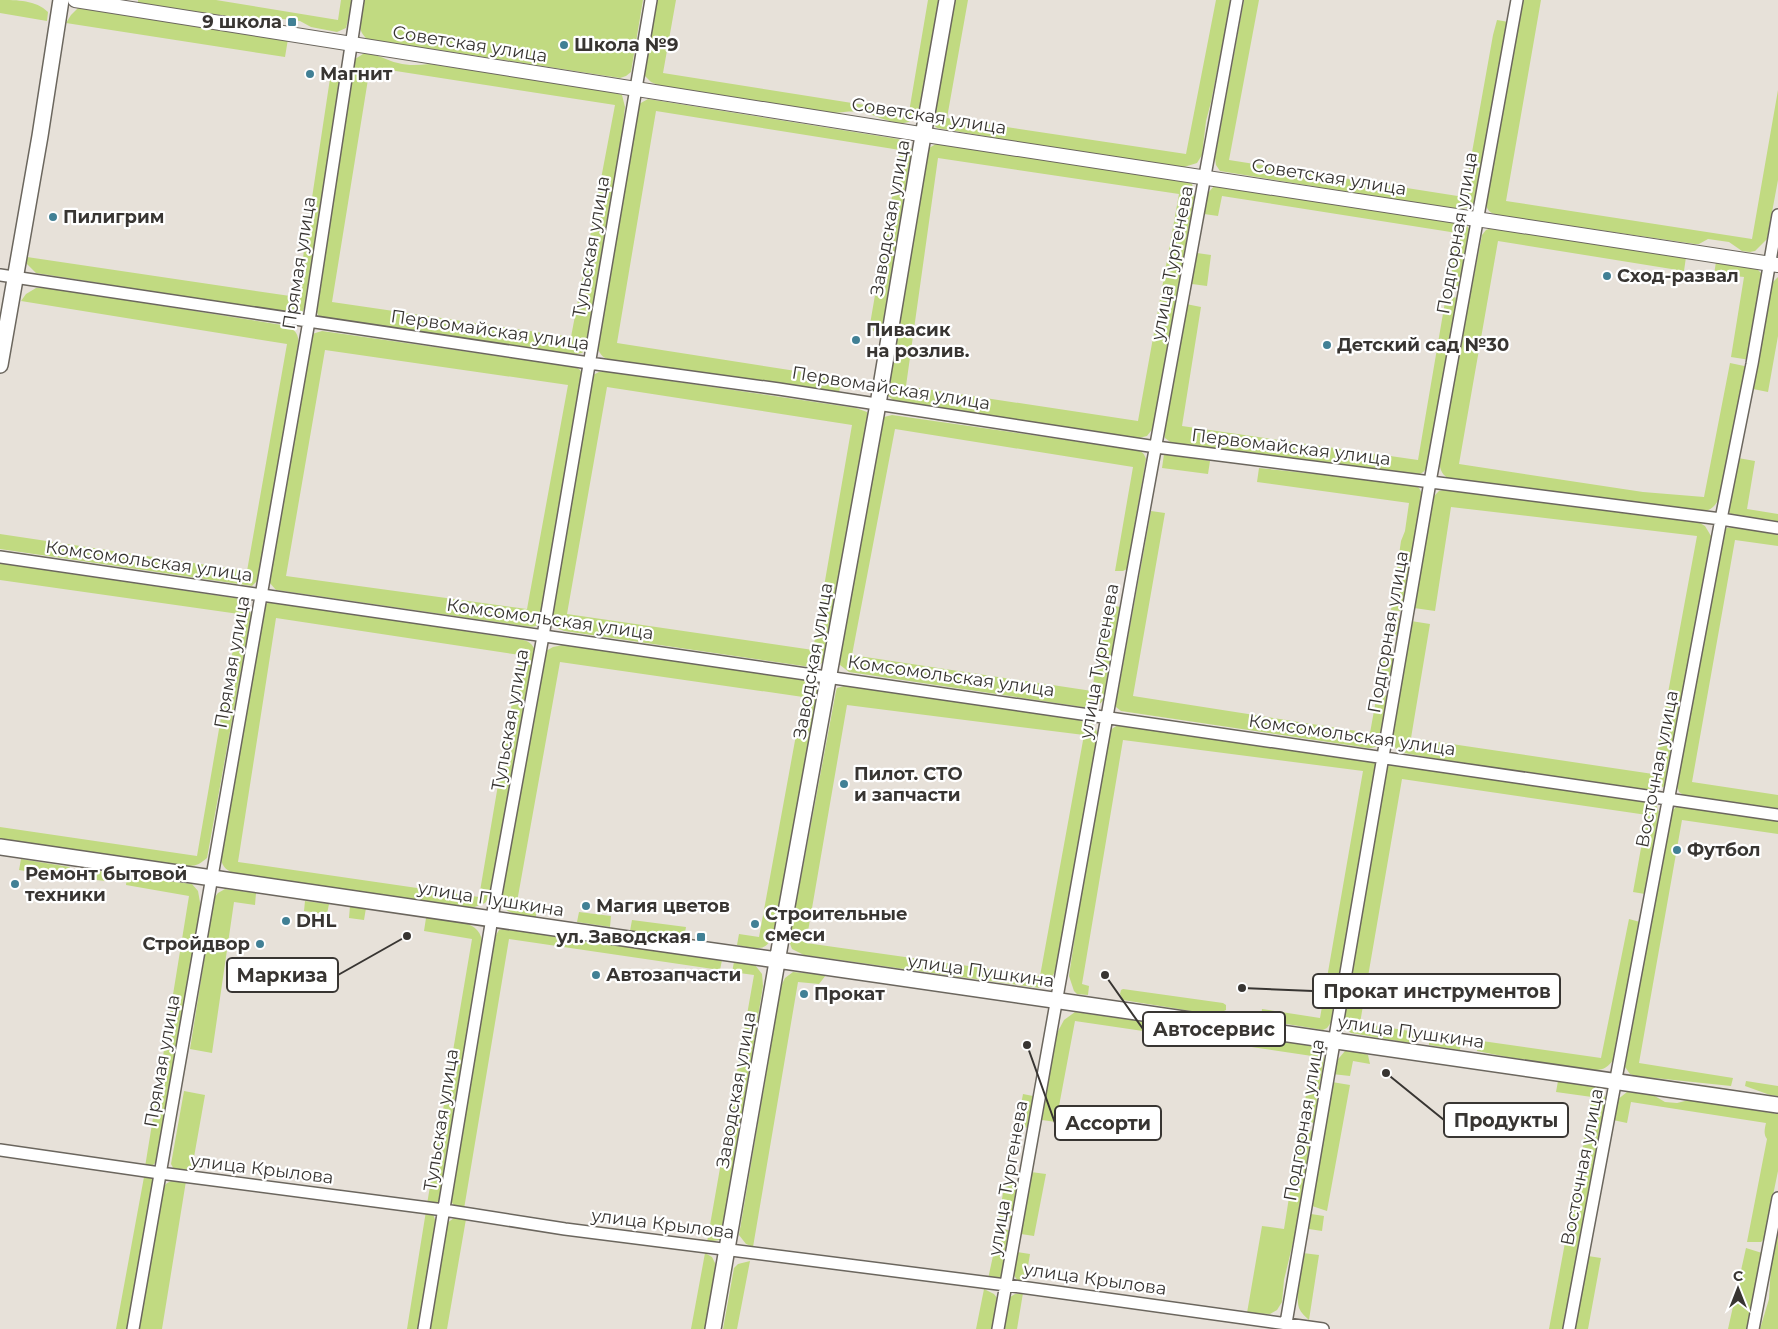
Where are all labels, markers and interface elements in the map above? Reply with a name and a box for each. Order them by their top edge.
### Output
place label: 9 школа [202,11,282,33]
marker: 9 школа [286,16,298,28]
street label: Советская улица [391,21,549,67]
place label: Школа №9 [574,34,679,56]
marker: Школа №9 [558,39,570,51]
place label: Магнит [320,63,393,85]
marker: Магнит [304,68,316,80]
street label: Советская улица [850,93,1008,139]
street label: Заводская улица [865,138,915,298]
street label: Подгорная улица [1432,150,1482,316]
street label: Советская улица [1250,154,1408,200]
street label: Тульская улица [568,174,614,320]
street label: улица Тургенева [1146,184,1198,343]
street label: Прямая улица [278,195,320,331]
place label: Пилигрим [63,206,164,228]
marker: Пилигрим [47,211,59,223]
place label: Сход-развал [1617,265,1739,287]
marker: Сход-развал [1601,270,1613,282]
street label: Первомайская улица [389,305,591,355]
place label: Пивасик на розлив. [866,319,970,362]
marker: Пивасик на розлив. [850,334,862,346]
place label: Детский сад №30 [1337,334,1509,356]
marker: Детский сад №30 [1321,339,1333,351]
street label: Первомайская улица [790,361,992,415]
street label: Первомайская улица [1190,424,1392,470]
street label: Комсомольская улица [44,536,254,586]
street label: Подгорная улица [1363,549,1413,715]
street label: Заводская улица [788,581,838,741]
street label: улица Тургенева [1074,582,1123,741]
street label: Прямая улица [210,594,254,730]
street label: Комсомольская улица [445,594,655,644]
street label: Тульская улица [487,647,533,793]
street label: Комсомольская улица [846,651,1056,701]
street label: Восточная улица [1631,689,1683,849]
street label: Комсомольская улица [1247,710,1457,760]
place label: Пилот. СТО и запчасти [854,763,963,806]
marker: Пилот. СТО и запчасти [838,778,850,790]
place label: Футбол [1687,839,1761,861]
marker: Футбол [1671,844,1683,856]
place label: Ремонт бытовой техники [25,863,187,906]
street label: улица Пушкина [415,876,566,921]
marker: Ремонт бытовой техники [9,878,21,890]
place label: Магия цветов [596,895,730,917]
marker: Магия цветов [580,900,592,912]
place label: Строительные смеси [765,903,908,946]
place label: DHL [296,910,336,932]
marker: DHL [280,915,292,927]
marker: Строительные смеси [749,918,761,930]
place label: ул. Заводская [556,926,691,948]
marker: ул. Заводская [695,931,707,943]
place label: Стройдвор [142,933,250,955]
marker: Стройдвор [254,938,266,950]
street label: улица Пушкина [905,950,1056,992]
callout: Маркиза [227,958,338,992]
text: Маркиза [237,964,327,987]
place label: Автозапчасти [606,964,741,986]
marker: Автозапчасти [590,969,602,981]
callout: Прокат инструментов [1313,974,1560,1008]
text: Прокат инструментов [1323,980,1551,1003]
place label: Прокат [814,983,885,1005]
marker: Прокат [798,988,810,1000]
street label: Прямая улица [140,993,184,1129]
street label: Заводская улица [711,1010,761,1170]
street label: улица Пушкина [1335,1011,1486,1053]
callout: Автосервис [1143,1012,1285,1046]
text: Автосервис [1153,1018,1275,1041]
street label: Подгорная улица [1279,1037,1329,1203]
street label: Тульская улица [419,1047,463,1193]
street label: Восточная улица [1556,1087,1608,1247]
street label: улица Тургенева [983,1099,1032,1258]
callout: Продукты [1444,1103,1568,1137]
callout: Ассорти [1055,1106,1161,1140]
text: Продукты [1454,1109,1558,1132]
text: Ассорти [1065,1112,1151,1135]
street label: улица Крылова [188,1149,335,1189]
street label: улица Крылова [589,1204,736,1244]
street label: улица Крылова [1021,1258,1168,1300]
north arrow [1713,1264,1763,1314]
text: С [1733,1267,1743,1285]

